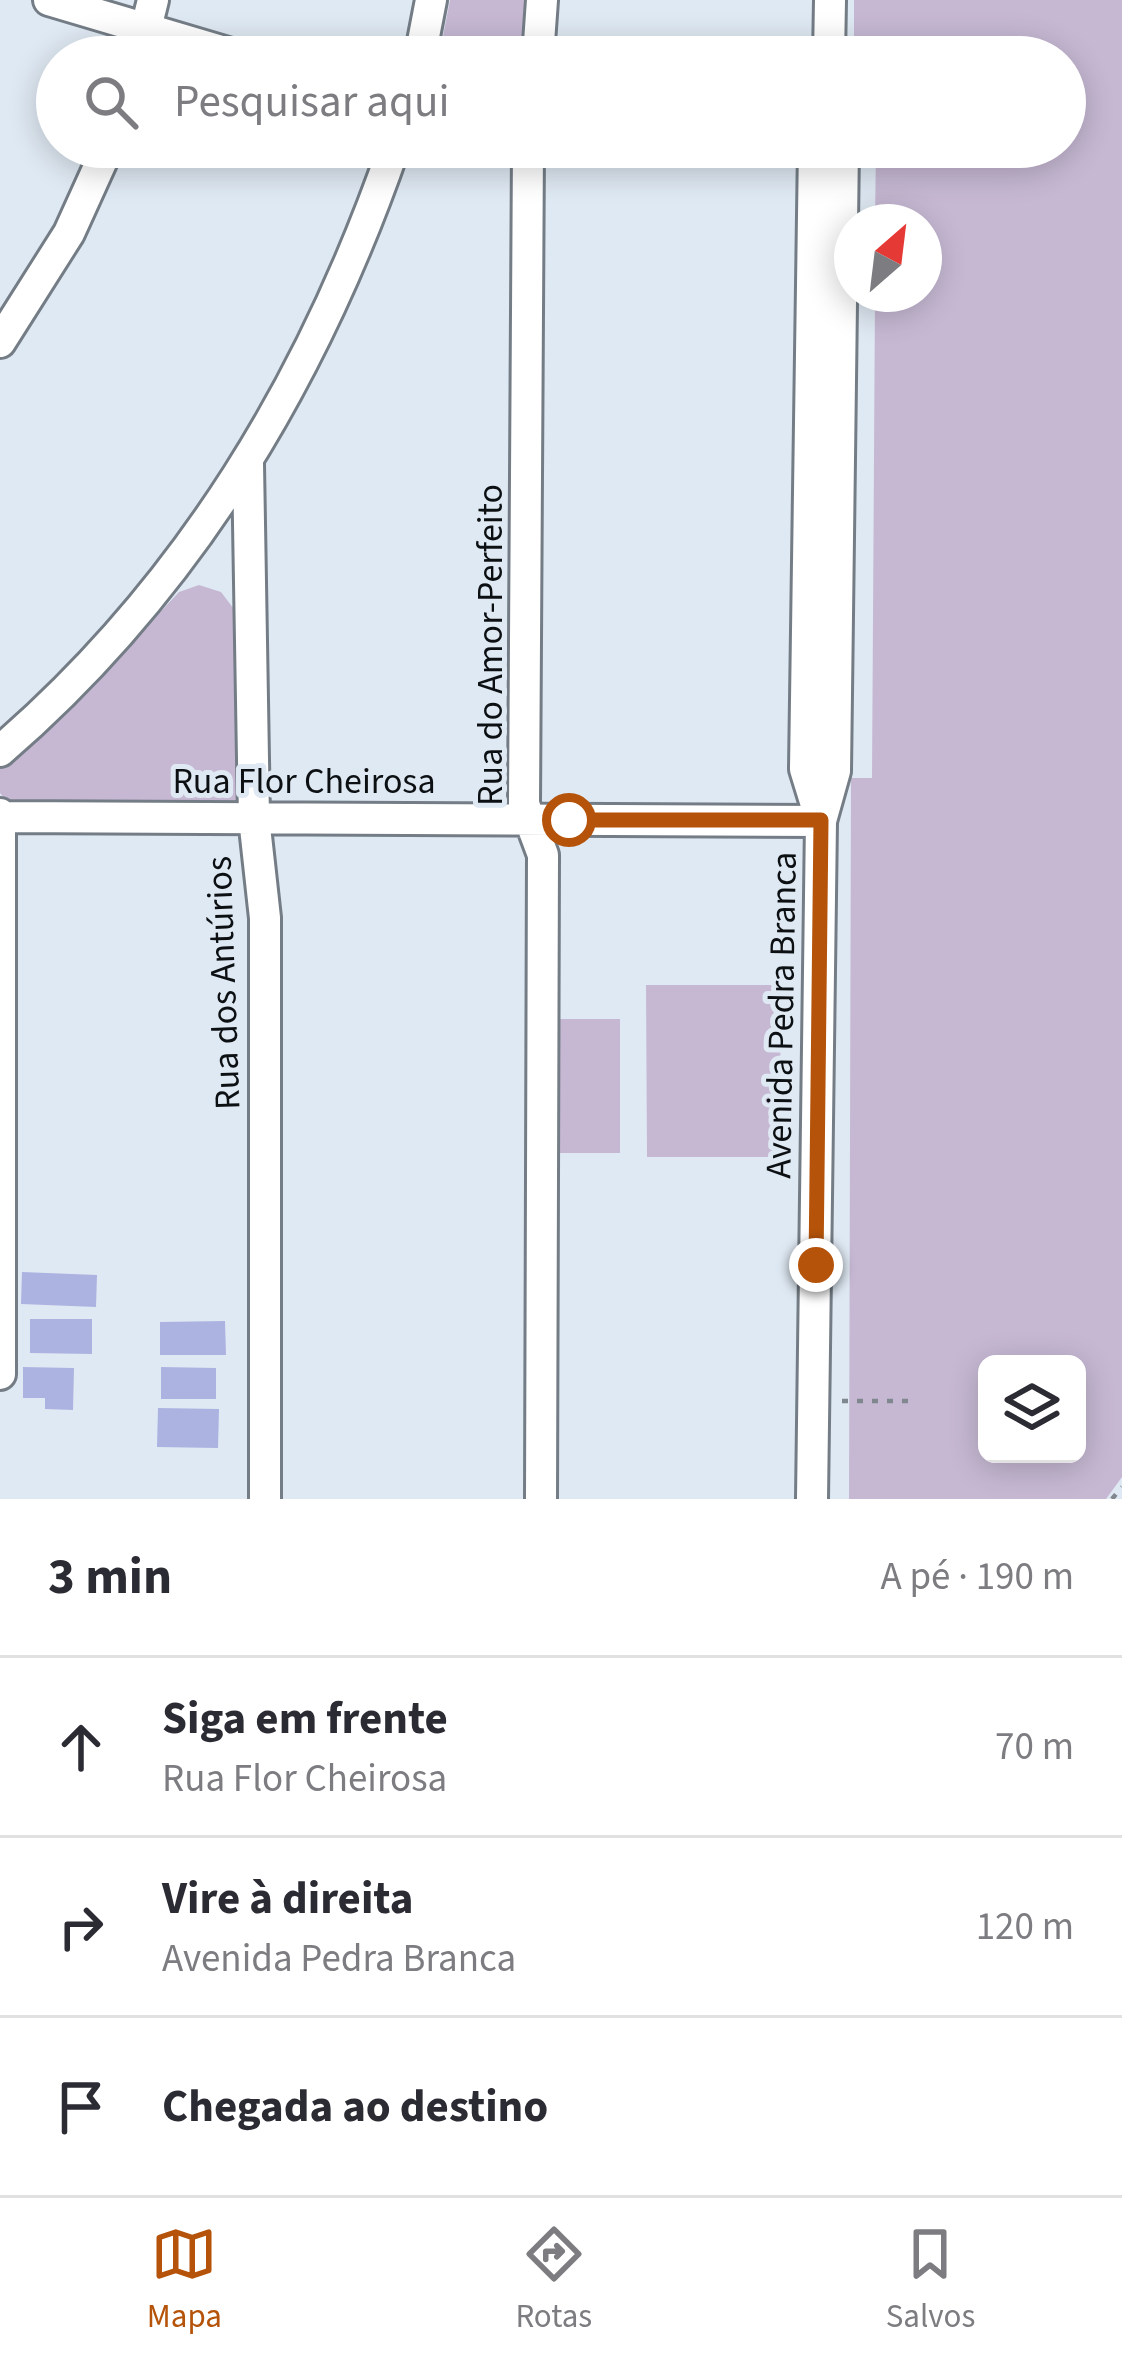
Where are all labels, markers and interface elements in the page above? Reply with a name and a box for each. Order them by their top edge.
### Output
search box [36,36,1086,168]
icon: search [78,69,144,135]
text: Pesquisar aqui [174,70,449,134]
north arrow [834,204,942,312]
street label: Rua do Amor-Perfeito [465,484,516,806]
street label: Rua Flor Cheirosa [172,756,436,807]
route start [542,793,596,847]
street label: Avenida Pedra Branca [753,851,810,1179]
street label: Rua dos Antúrios [194,855,253,1111]
route end [789,1238,843,1292]
map controls [978,1355,1086,1463]
button: layers [978,1355,1086,1463]
text: 3 min [48,1541,172,1613]
text: A pé · 190 m [880,1549,1074,1605]
text: Siga em frente [162,1687,448,1751]
icon: ahead [48,1714,114,1780]
text: 70 m [995,1719,1074,1775]
text: Rua Flor Cheirosa [162,1751,447,1807]
text: Vire à direita [162,1867,413,1931]
icon: right [48,1894,114,1960]
text: 120 m [976,1899,1074,1955]
text: Avenida Pedra Branca [162,1931,516,1987]
icon: arrive [48,2074,114,2140]
text: Chegada ao destino [162,2075,548,2139]
tab: Mapa [147,2221,222,2340]
tab: Rotas [515,2221,592,2340]
tab: Salvos [886,2221,975,2340]

